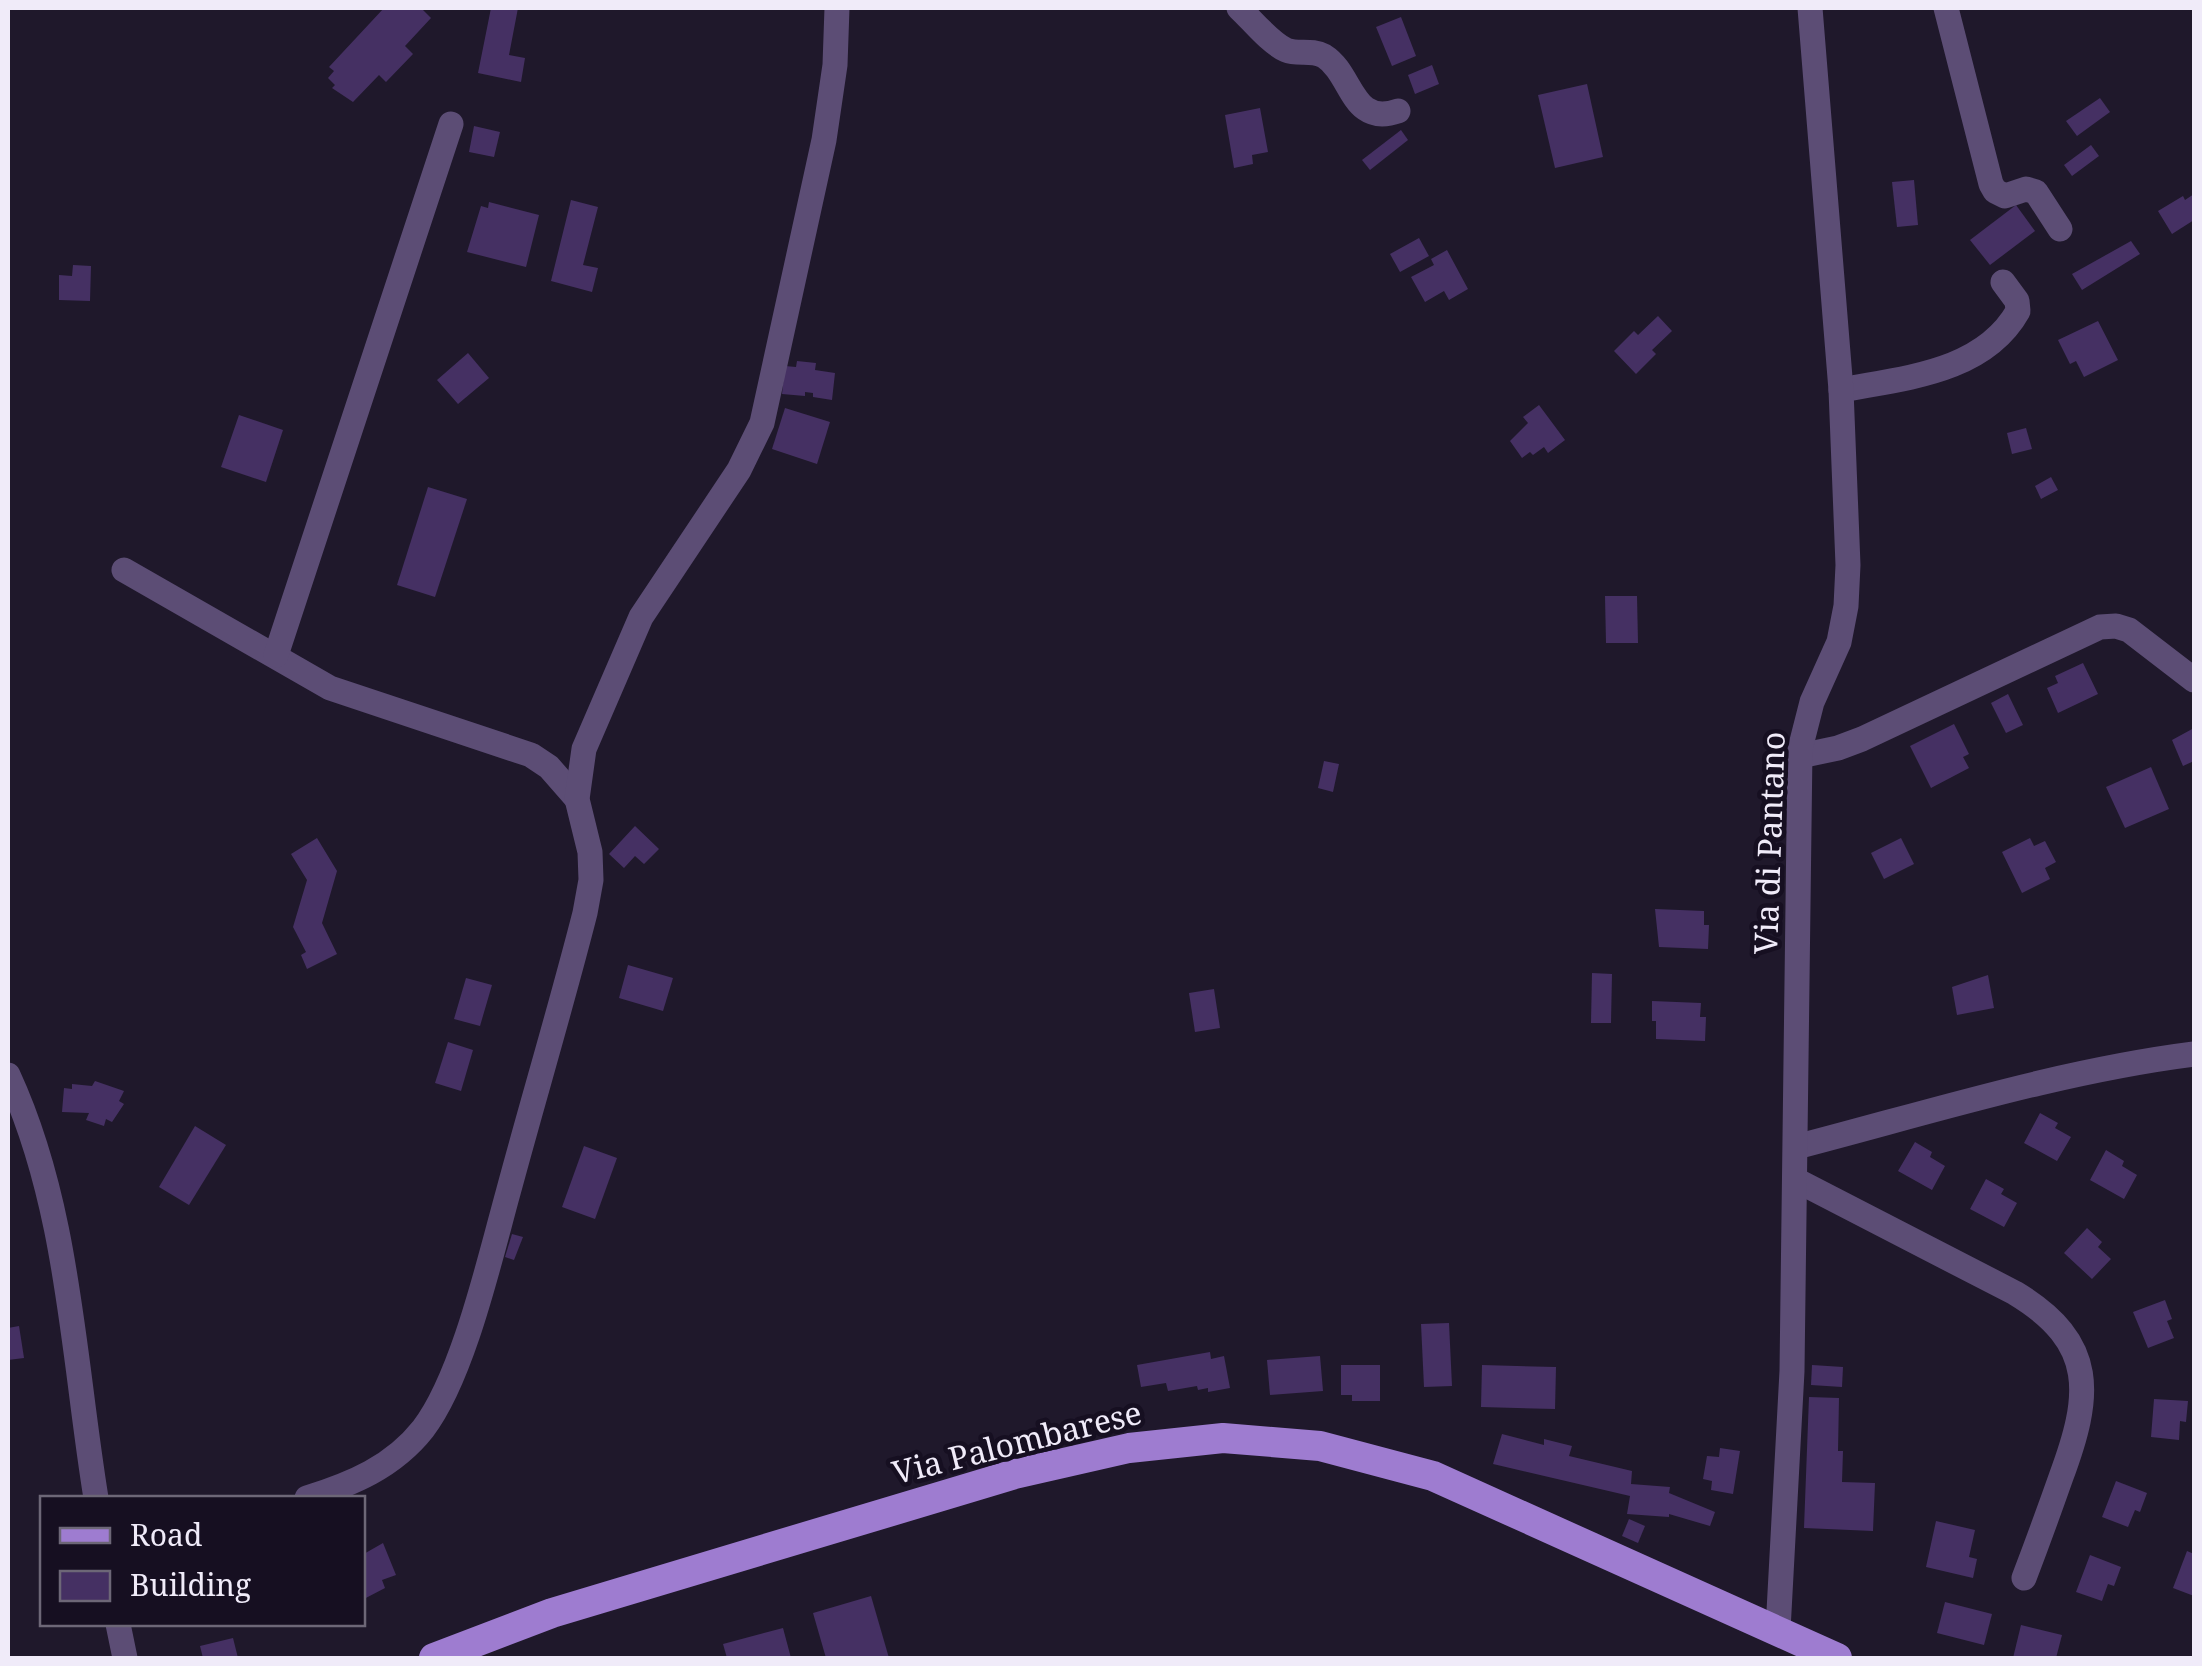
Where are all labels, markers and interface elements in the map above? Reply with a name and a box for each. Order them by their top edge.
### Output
street label: Via di Pantano [1743,731,1794,955]
street label: Via Palombarese [887,1390,1146,1493]
legend [40,1496,365,1626]
text: Road [130,1514,202,1555]
text: Building [130,1564,251,1605]

